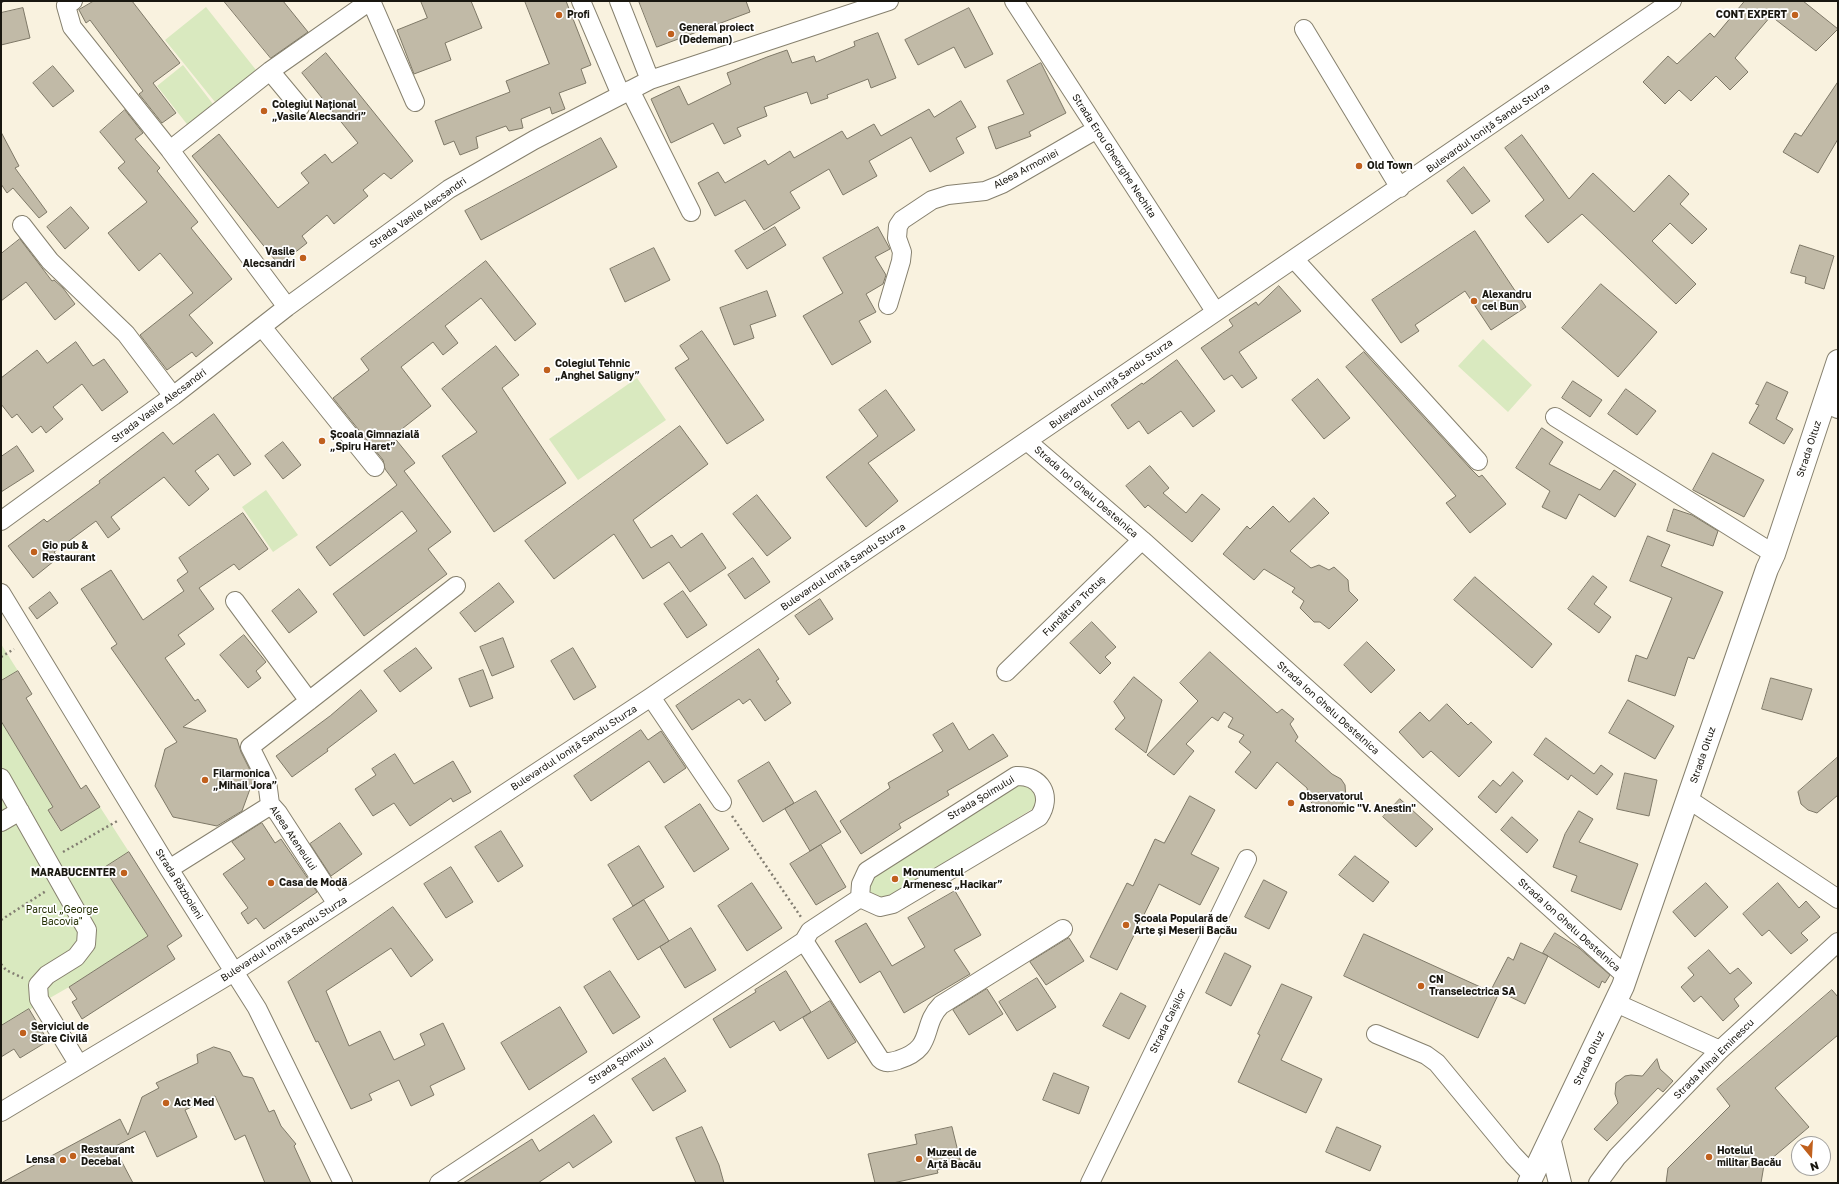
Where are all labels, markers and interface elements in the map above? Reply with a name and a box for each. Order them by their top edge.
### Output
place label: Profi [567,9,590,21]
place label: CONT EXPERT [1716,9,1787,21]
marker: Profi [554,10,564,20]
marker: CONT EXPERT [1790,10,1800,20]
place label: General proiect (Dedeman) [679,22,754,46]
marker: General proiect (Dedeman) [666,29,676,39]
street label: Bulevardul Ioniță Sandu Sturza [1424,81,1552,175]
street label: Strada Erou Gheorghe Nechita [1069,92,1159,220]
place label: Colegiul Național „Vasile Alecsandri” [272,99,366,122]
marker: Colegiul Național „Vasile Alecsandri” [259,106,269,116]
street label: Aleea Armoniei [991,147,1061,191]
place label: Old Town [1367,160,1413,172]
marker: Old Town [1354,161,1364,171]
street label: Strada Vasile Alecsandri [367,175,469,251]
place label: Vasile Alecsandri [243,246,295,270]
marker: Vasile Alecsandri [298,253,308,263]
place label: Alexandru cel Bun [1482,289,1532,312]
marker: Alexandru cel Bun [1469,296,1479,306]
street label: Bulevardul Ioniță Sandu Sturza [1047,337,1175,431]
place label: Colegiul Tehnic „Anghel Saligny” [555,358,640,382]
marker: Colegiul Tehnic „Anghel Saligny” [542,365,552,375]
street label: Strada Vasile Alecsandri [109,366,209,446]
street label: Strada Oituz [1794,419,1824,479]
place label: Școala Gimnazială „Spiru Haret” [330,429,419,452]
marker: Școala Gimnazială „Spiru Haret” [317,436,327,446]
street label: Strada Ion Ghelu Destelnica [1032,444,1140,540]
street label: Bulevardul Ioniță Sandu Sturza [778,521,908,613]
place label: Gio pub & Restaurant [42,540,96,564]
marker: Gio pub & Restaurant [29,547,39,557]
street label: Fundătura Trotuș [1040,573,1108,639]
street label: Strada Ion Ghelu Destelnica [1274,659,1382,757]
street label: Bulevardul Ioniță Sandu Sturza [509,703,639,793]
street label: Strada Oituz [1688,725,1718,785]
place label: Filarmonica „Mihail Jora” [213,768,277,792]
street label: Strada Șoimului [945,773,1017,823]
marker: Filarmonica „Mihail Jora” [200,775,210,785]
place label: Observatorul Astronomic "V. Anestin" [1299,791,1416,814]
marker: Observatorul Astronomic "V. Anestin" [1286,798,1296,808]
street label: Aleea Ateneului [267,803,319,873]
street label: Strada Războieni [152,847,206,921]
place label: MARABUCENTER [31,867,116,879]
place label: Monumentul Armenesc „Hacikar” [903,867,1003,890]
marker: MARABUCENTER [119,868,129,878]
marker: Monumentul Armenesc „Hacikar” [890,874,900,884]
street label: Strada Ion Ghelu Destelnica [1515,876,1623,974]
place label: Casa de Modă [279,877,347,889]
marker: Casa de Modă [266,878,276,888]
street label: Bulevardul Ioniță Sandu Sturza [219,894,349,984]
park label: Parcul „George Bacovia" [26,904,98,928]
place label: Școala Populară de Arte și Meserii Bacău [1134,913,1237,936]
marker: Școala Populară de Arte și Meserii Bacău [1121,920,1131,930]
place label: CN Transelectrica SA [1429,974,1516,998]
marker: CN Transelectrica SA [1416,981,1426,991]
street label: Strada Caișilor [1147,987,1189,1055]
street label: Strada Mihai Eminescu [1671,1016,1757,1102]
place label: Serviciul de Stare Civilă [31,1021,89,1044]
marker: Serviciul de Stare Civilă [18,1028,28,1038]
street label: Strada Oituz [1571,1029,1607,1087]
street label: Strada Șoimului [586,1035,656,1087]
place label: Act Med [174,1097,214,1109]
marker: Act Med [161,1098,171,1108]
north arrow [1791,1136,1831,1176]
place label: Restaurant Decebal [81,1144,135,1168]
place label: Hotelul militar Bacău [1717,1145,1781,1168]
place label: Muzeul de Artă Bacău [927,1147,981,1170]
marker: Restaurant Decebal [68,1151,78,1161]
marker: Hotelul militar Bacău [1704,1152,1714,1162]
place label: Lensa [26,1154,55,1166]
marker: Muzeul de Artă Bacău [914,1154,924,1164]
marker: Lensa [58,1155,68,1165]
text: N [1809,1159,1821,1174]

